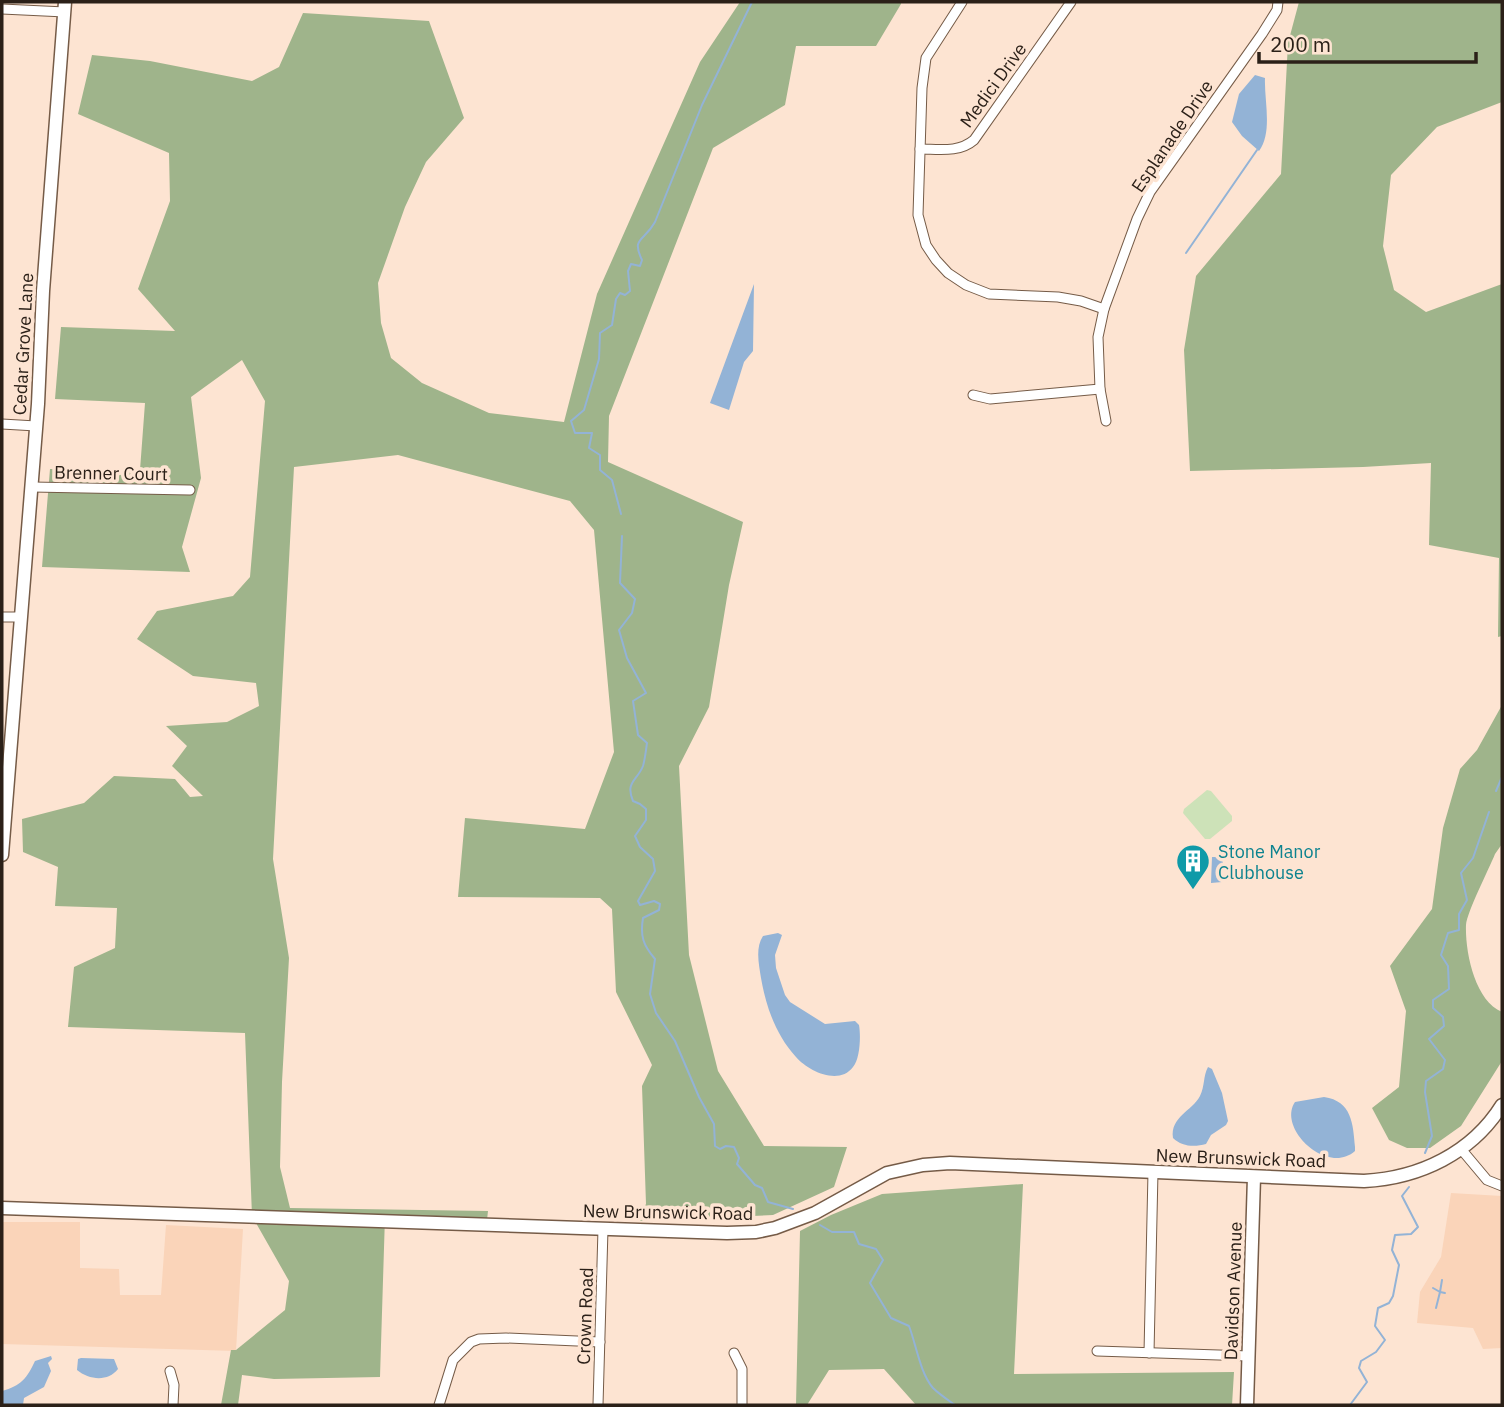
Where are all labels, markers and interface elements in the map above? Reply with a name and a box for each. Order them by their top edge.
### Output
scale bar [1259,21,1476,65]
text: 200 m [1270,30,1331,58]
street label: Medici Drive [955,38,1031,132]
street label: Esplanade Drive [1126,75,1218,196]
street label: Cedar Grove Lane [8,272,38,416]
street label: Brenner Court [54,461,168,485]
place label: Stone Manor Clubhouse [1218,840,1321,884]
building icon: Stone Manor Clubhouse [1174,842,1212,891]
street label: New Brunswick Road [1155,1144,1327,1172]
street label: New Brunswick Road [583,1199,753,1225]
street label: Davidson Avenue [1219,1221,1247,1361]
street label: Crown Road [572,1267,598,1365]

